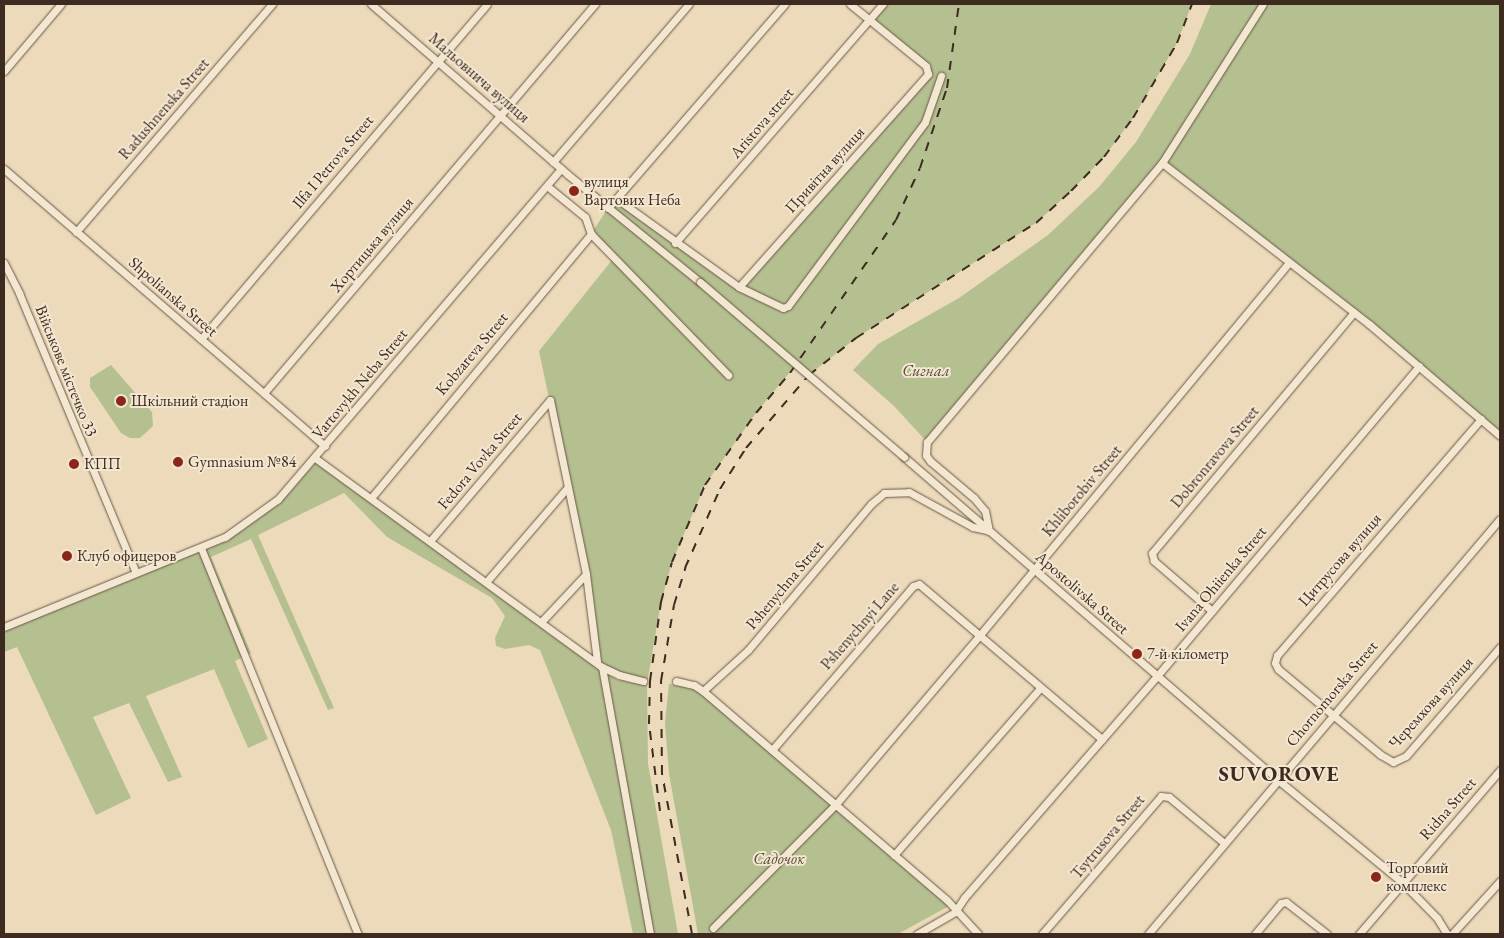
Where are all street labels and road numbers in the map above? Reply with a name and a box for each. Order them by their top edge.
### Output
street label: Мальовнича вулиця [425,29,533,127]
street label: Radushnenska Street [115,54,213,164]
street label: Aristova street [726,84,798,162]
street label: Ilfa I Petrova Street [288,111,378,213]
street label: Привітна вулиця [781,123,869,217]
street label: Хортицька вулиця [327,193,417,297]
street label: Shpolianska Street [125,253,221,341]
street label: Військове містечко 33 [31,303,101,439]
street label: Kobzareva Street [432,309,512,399]
street label: Vartovykh Neba Street [308,325,412,443]
street label: Dobronravova Street [1167,402,1263,512]
street label: Fedora Vovka Street [434,409,526,513]
street label: Khliborobiv Street [1038,441,1126,541]
street label: Цитрусова вулиця [1294,510,1386,610]
street label: Ivana Ohiienka Street [1171,522,1271,636]
street label: Pshenychna Street [742,536,828,634]
street label: Apostolivska Street [1031,547,1133,639]
street label: Pshenychnyi Lane [817,578,903,674]
street label: Chornomorska Street [1282,637,1382,751]
street label: Черемхова вулиця [1385,653,1477,753]
street label: Ridna Street [1416,774,1480,844]
street label: Tsytrusova Street [1067,791,1149,883]

